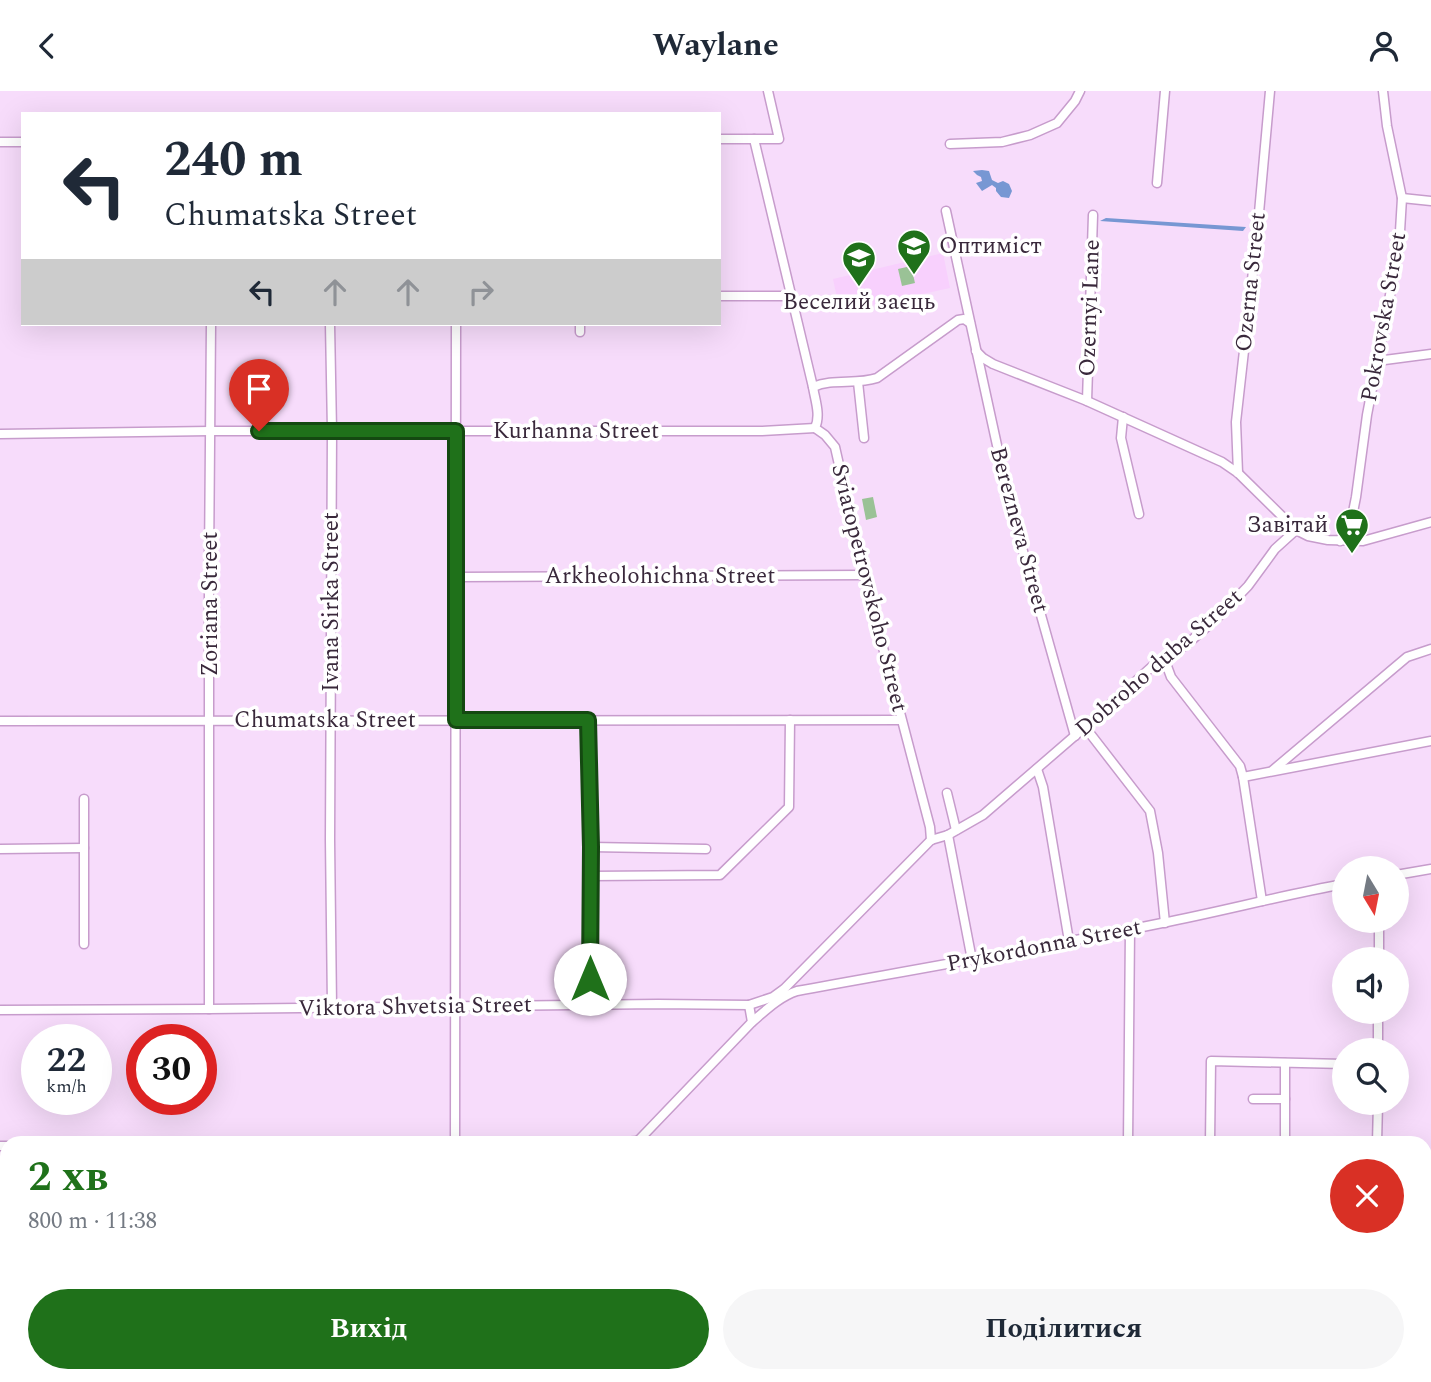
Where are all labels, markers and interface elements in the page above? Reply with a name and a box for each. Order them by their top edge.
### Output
text: Waylane [652,21,779,70]
icon: back [28,27,66,65]
icon: person [1365,27,1403,65]
text: 240 m [164,123,303,198]
icon: left [49,140,140,231]
text: Chumatska Street [164,191,417,240]
street label: Ozerna Street [1226,210,1276,354]
school or university icon: Оптиміст [895,227,933,276]
place label: Оптиміст [939,229,1042,264]
street label: Pokrovska Street [1352,229,1416,405]
school or university icon: Веселий заєць [840,239,878,288]
street label: Ozernyi Lane [1070,239,1110,377]
icon: left [243,273,281,311]
icon: ahead [316,273,354,311]
icon: ahead [389,273,427,311]
icon: right [462,273,500,311]
place label: Веселий заєць [783,285,935,320]
pin [229,359,289,431]
icon: arrive [240,370,278,408]
street label: Kurhanna Street [493,414,659,449]
street label: Berezneva Street [980,443,1058,617]
street label: Sviatopetrovskoho Street [821,460,917,716]
supermarket icon: Завітай [1333,506,1371,555]
place label: Завітай [1247,508,1328,543]
street label: Ivana Sirka Street [314,512,349,692]
street label: Zoriana Street [193,531,228,677]
street label: Arkheolohichna Street [545,559,775,594]
street label: Dobroho duba Street [1067,580,1251,746]
street label: Chumatska Street [234,703,416,738]
north arrow [1332,856,1409,933]
map controls [1332,856,1409,1115]
street label: Prykordonna Street [944,910,1144,982]
position arrow [553,942,627,1016]
button: sound [1332,947,1409,1024]
street label: Viktora Shvetsia Street [298,987,532,1027]
speed limit sign: 30 [126,1024,217,1115]
text: 22 [47,1034,86,1087]
button: search [1332,1038,1409,1115]
text: km/h [46,1073,87,1100]
text: 2 хв [28,1146,108,1209]
button: close [1330,1159,1404,1233]
text: 800 m · 11:38 [28,1204,157,1239]
button: Вихід [28,1289,709,1369]
button: Поділитися [723,1289,1404,1369]

